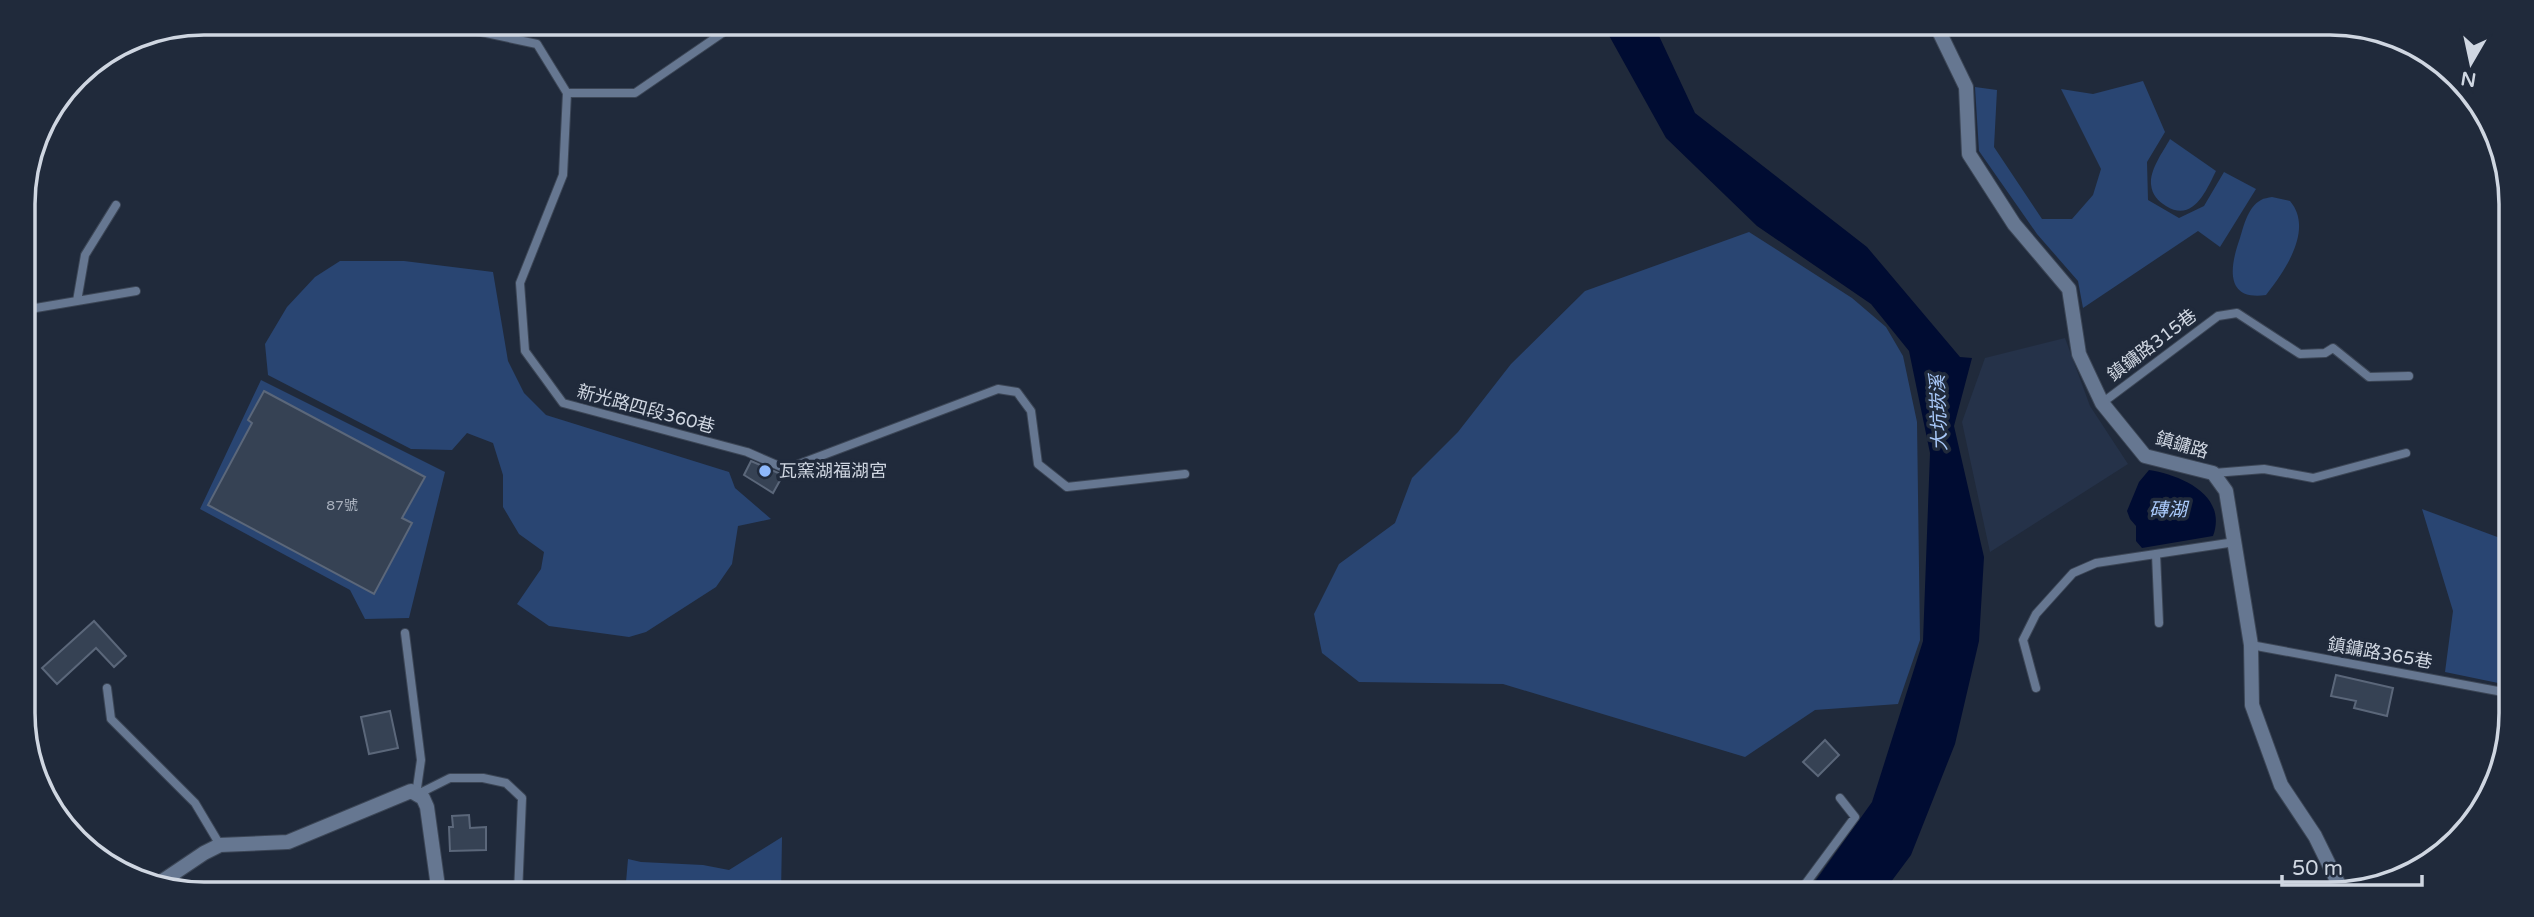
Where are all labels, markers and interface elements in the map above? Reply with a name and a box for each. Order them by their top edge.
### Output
north arrow [2436,28,2506,98]
text: N [2459,67,2478,91]
street label: 鎮鏞路315巷 [2103,304,2201,386]
water label: 大坑崁溪 [1927,372,1951,451]
street label: 新光路四段360巷 [575,380,717,438]
street label: 鎮鏞路 [2153,427,2211,463]
place label: 瓦窯湖福湖宮 [779,460,887,482]
marker: 瓦窯湖福湖宮 [757,463,773,479]
house number: 87號 [326,497,358,514]
water label: 磚湖 [2149,499,2190,521]
street label: 鎮鏞路365巷 [2326,633,2434,673]
scale bar [2282,844,2422,888]
text: 50 m [2292,856,2343,881]

